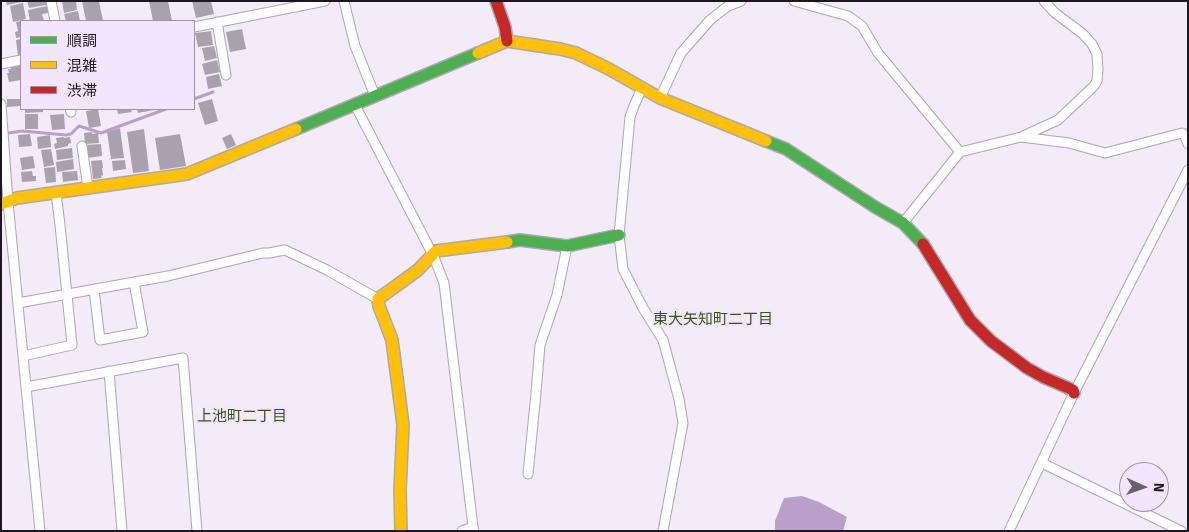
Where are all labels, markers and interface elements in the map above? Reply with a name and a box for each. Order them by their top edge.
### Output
legend [20,20,195,110]
text: 順調 [67,32,97,50]
text: 混雑 [67,57,97,75]
text: 渋滞 [67,82,97,100]
district label: 東大矢知町二丁目 [653,311,773,329]
district label: 上池町二丁目 [197,408,287,426]
north arrow [1119,462,1169,512]
text: N [1150,483,1167,492]

